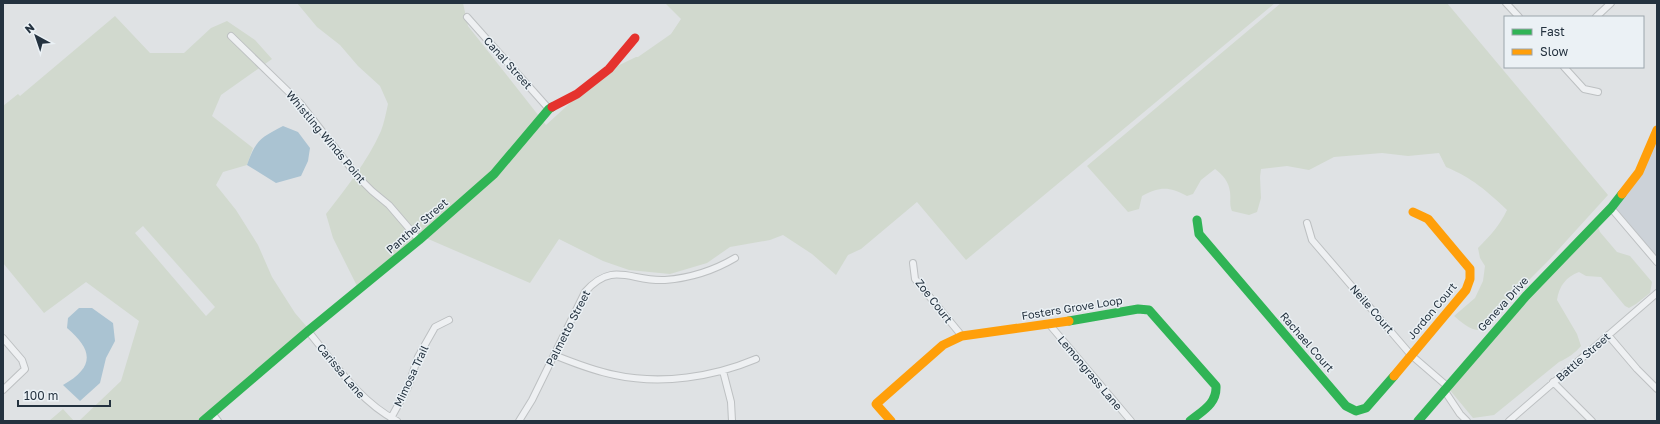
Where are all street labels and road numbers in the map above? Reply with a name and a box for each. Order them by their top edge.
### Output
street label: Canal Street [482,34,535,91]
street label: Whistling Winds Point [284,88,369,186]
street label: Panther Street [383,195,450,256]
street label: Geneva Drive [1475,274,1531,334]
street label: Zoe Court [913,276,955,325]
street label: Jordon Court [1404,280,1459,341]
street label: Neile Court [1348,282,1397,336]
street label: Palmetto Street [543,288,592,368]
street label: Fosters Grove Loop [1021,293,1124,322]
street label: Rachael Court [1278,309,1337,374]
street label: Battle Street [1553,330,1612,384]
street label: Lemongrass Lane [1056,333,1125,412]
street label: Carissa Lane [315,341,368,401]
street label: Mimosa Trail [391,343,431,409]

